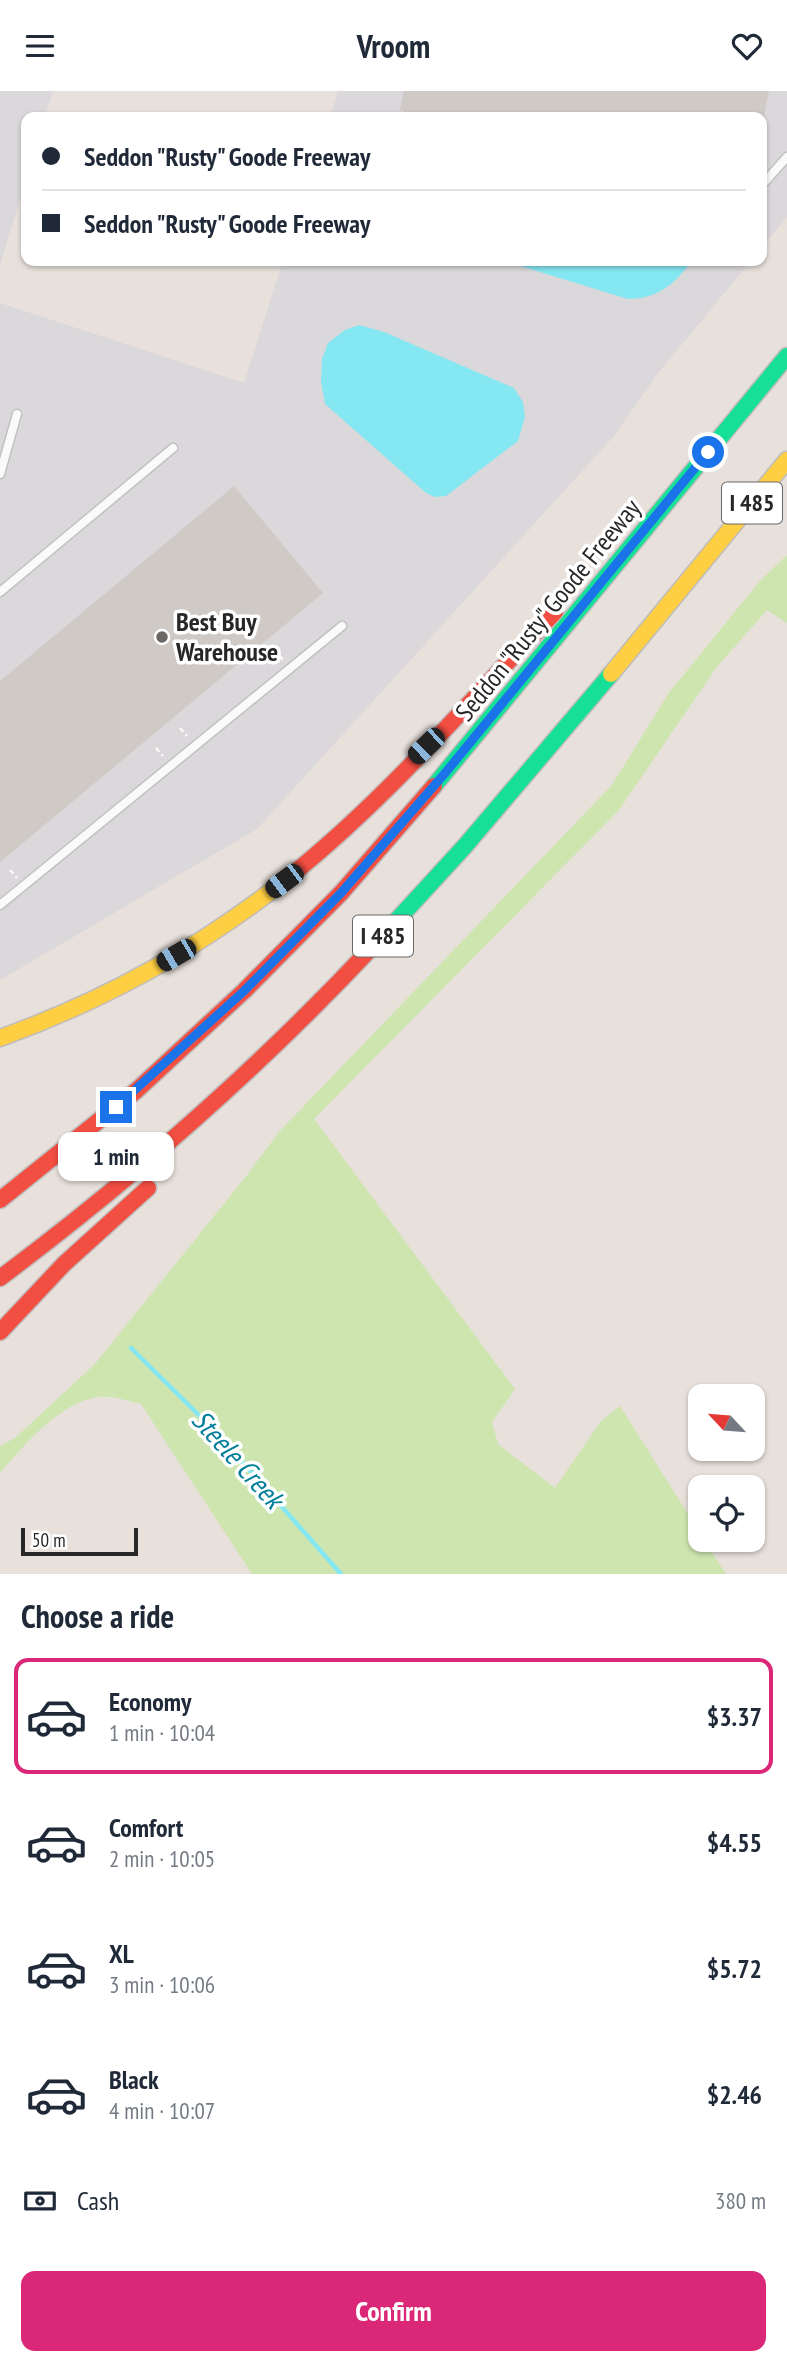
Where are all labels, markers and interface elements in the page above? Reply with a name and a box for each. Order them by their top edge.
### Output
text: Vroom [357,25,430,67]
icon: menu [21,27,59,65]
icon: heart [728,27,766,65]
text: Seddon "Rusty" Goode Freeway [84,140,370,173]
text: Seddon "Rusty" Goode Freeway [84,207,370,240]
route start [692,436,724,468]
road number: I 485 [722,482,782,523]
street label: Seddon "Rusty" Goode Freeway [448,492,647,727]
place label: Best Buy Warehouse [175,605,278,668]
marker: Best Buy Warehouse [154,629,170,645]
car [404,724,449,768]
car [261,860,308,902]
road number: I 485 [353,915,413,957]
car [153,935,200,975]
route end [100,1091,132,1123]
callout: 1 min [58,1131,174,1181]
text: 1 min [93,1142,139,1171]
north arrow [688,1384,765,1461]
map controls [688,1384,765,1552]
water label: Steele Creek [184,1402,294,1518]
button: locate [688,1475,765,1552]
scale bar [21,1525,138,1557]
text: 50 m [32,1528,66,1552]
text: Choose a ride [21,1595,174,1637]
icon: car [25,1685,88,1748]
text: Economy [109,1685,191,1718]
text: $3.37 [707,1700,762,1733]
text: 1 min · 10:04 [109,1718,215,1747]
icon: car [25,1811,88,1874]
text: Comfort [109,1811,183,1844]
text: $4.55 [707,1826,762,1859]
text: 2 min · 10:05 [109,1844,215,1873]
icon: car [25,1937,88,2000]
text: XL [109,1937,134,1970]
text: $5.72 [707,1952,762,1985]
text: 3 min · 10:06 [109,1970,215,1999]
icon: car [25,2063,88,2126]
text: Black [109,2063,159,2096]
text: $2.46 [707,2078,762,2111]
text: 4 min · 10:07 [109,2096,215,2125]
icon: cash [21,2182,59,2220]
text: Cash [77,2184,119,2217]
text: 380 m [715,2186,766,2215]
button: Confirm [21,2271,766,2351]

